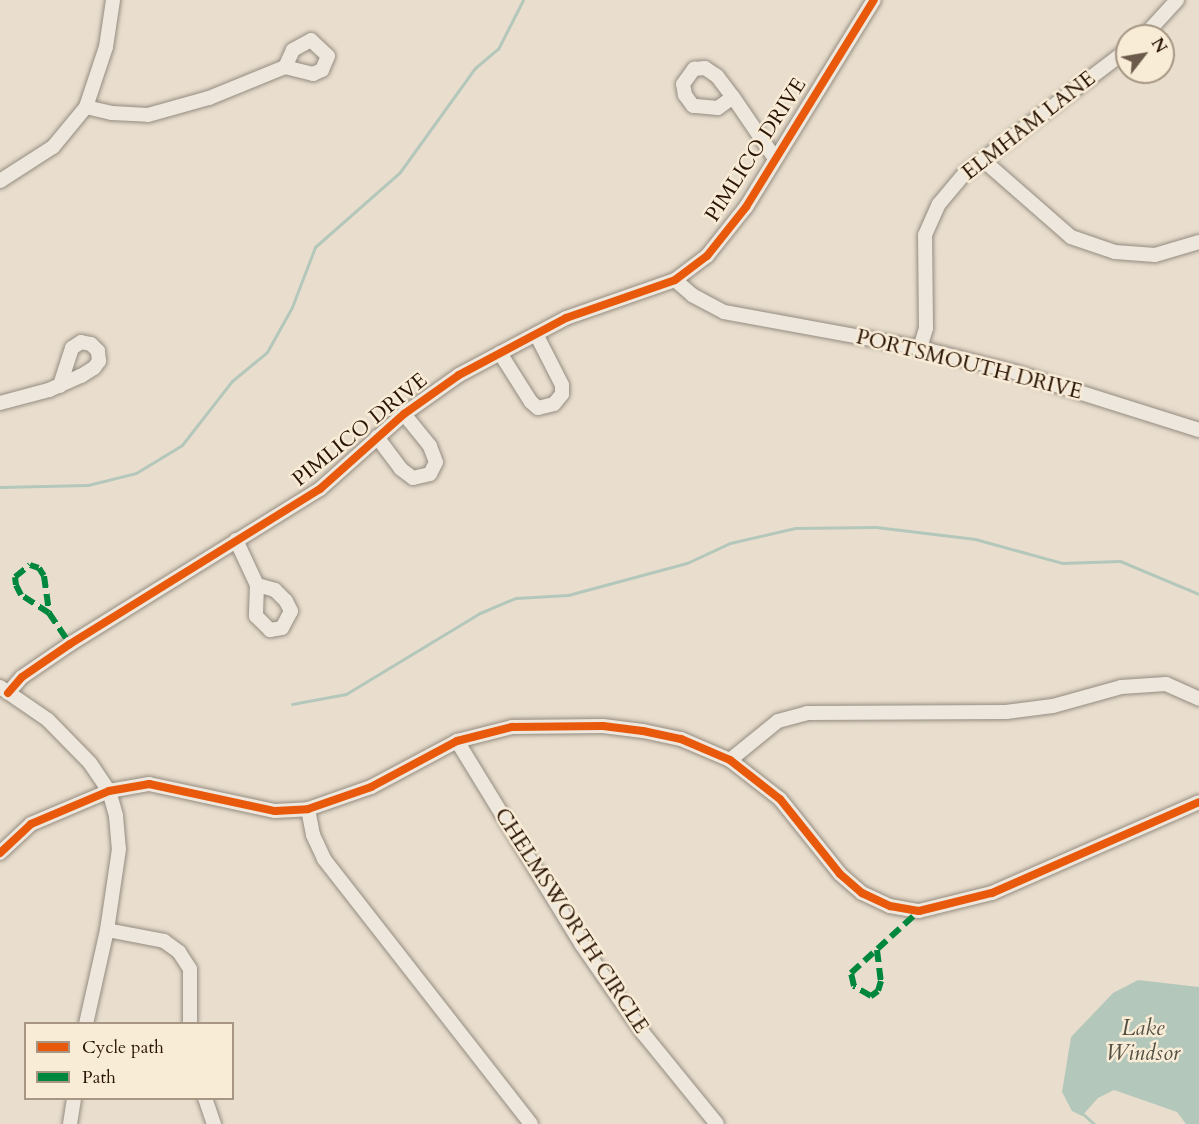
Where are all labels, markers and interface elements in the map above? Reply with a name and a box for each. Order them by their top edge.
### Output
north arrow [1115,24,1175,84]
text: N [1146,34,1172,57]
street label: ELMHAM LANE [957,66,1101,186]
street label: PIMLICO DRIVE [700,73,812,227]
street label: PORTSMOUTH DRIVE [853,325,1085,405]
street label: PIMLICO DRIVE [287,368,433,492]
street label: CHELMSWORTH CIRCLE [489,804,653,1038]
water label: Lake Windsor [1106,1015,1180,1066]
legend [24,1022,234,1100]
text: Cycle path [82,1035,164,1060]
text: Path [82,1065,116,1090]

